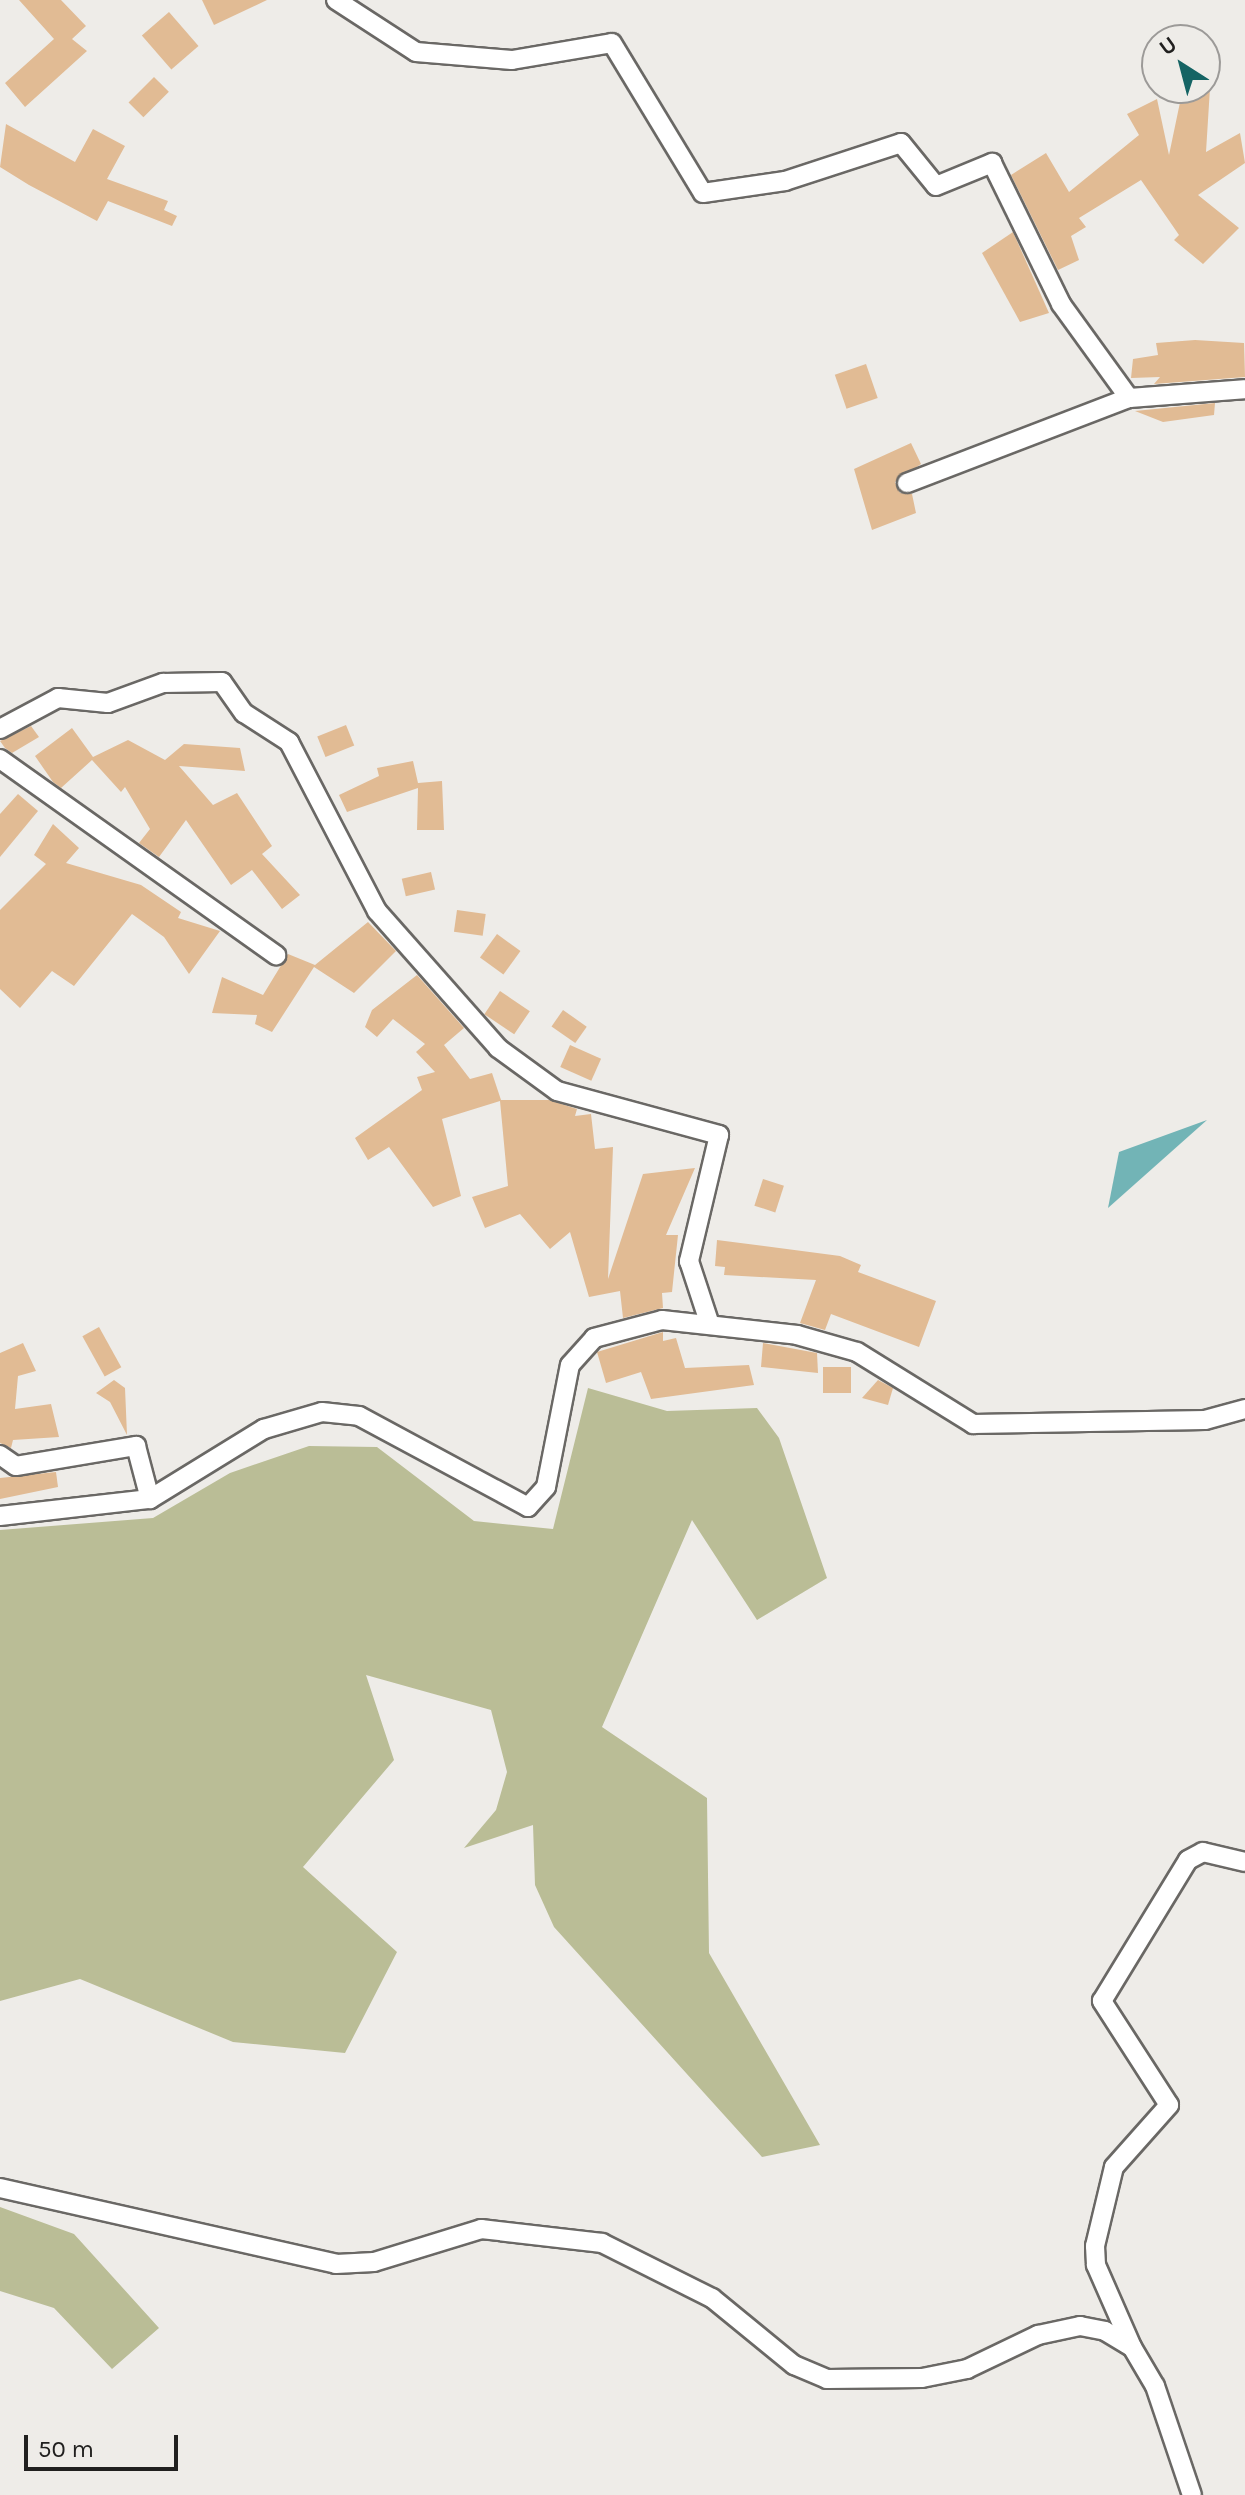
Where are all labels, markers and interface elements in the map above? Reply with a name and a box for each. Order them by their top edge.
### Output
north arrow [1141,24,1221,104]
text: U [1154,31,1182,61]
scale bar [28,2419,182,2469]
text: 50 m [38,2435,94,2463]

